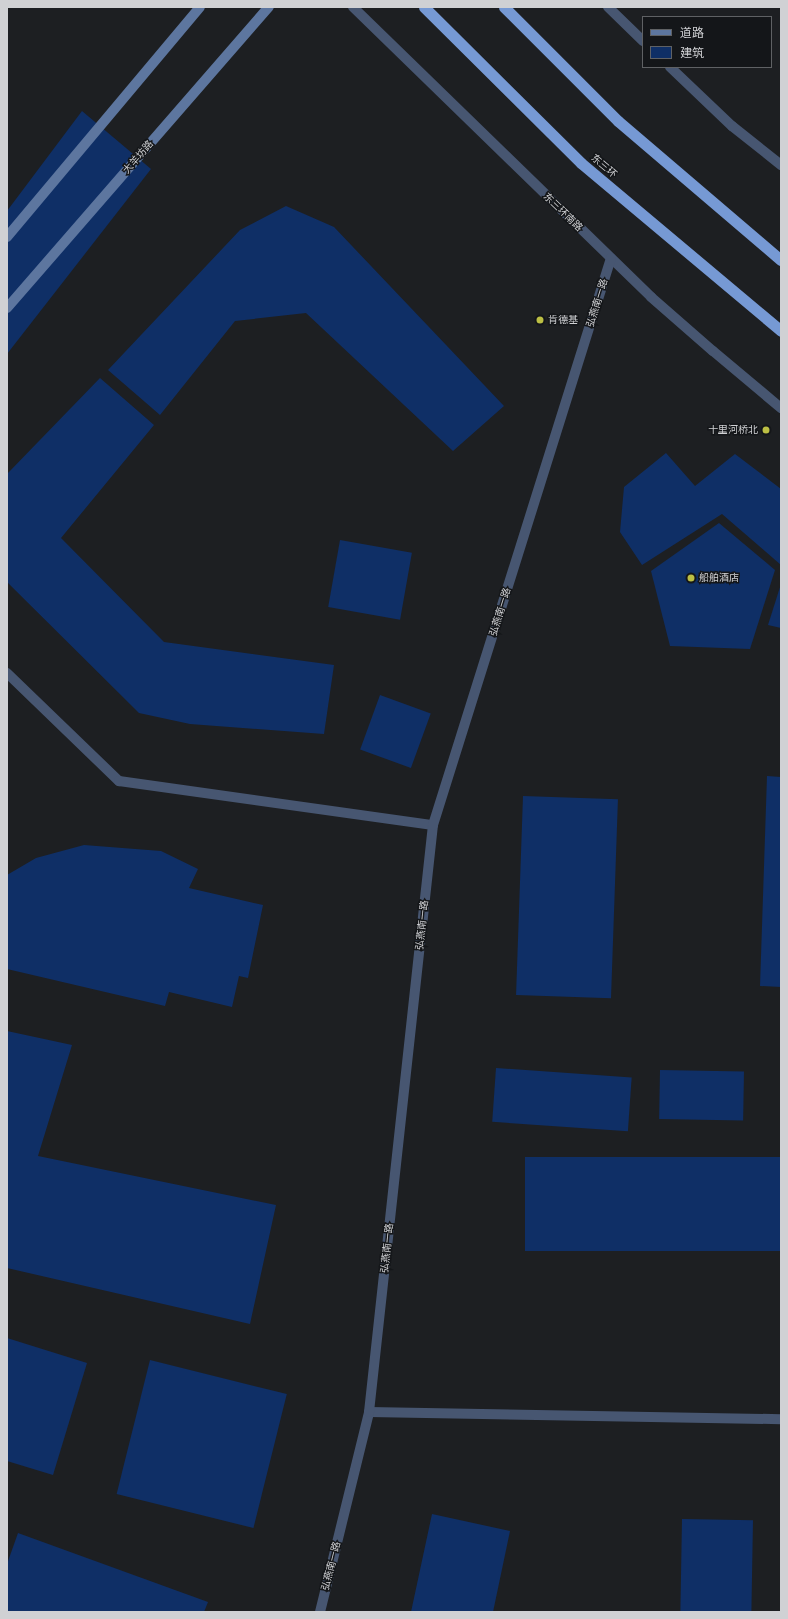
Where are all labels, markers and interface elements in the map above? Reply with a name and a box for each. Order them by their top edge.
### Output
legend [642,16,772,68]
text: 道路 [680,26,704,40]
text: 建筑 [680,46,704,60]
street label: 大羊坊路 [120,138,156,176]
street label: 东三环 [589,152,619,180]
street label: 东三环南路 [541,190,585,234]
street label: 弘燕南一路 [584,277,610,329]
place label: 肯德基 [548,314,578,326]
marker: 肯德基 [535,315,545,325]
place label: 十里河桥北 [708,424,758,436]
marker: 十里河桥北 [761,425,771,435]
place label: 船舶酒店 [699,572,739,584]
marker: 船舶酒店 [686,573,696,583]
street label: 弘燕南一路 [487,586,513,638]
street label: 弘燕南一路 [413,900,431,950]
street label: 弘燕南一路 [378,1223,396,1273]
street label: 弘燕南一路 [319,1540,343,1592]

